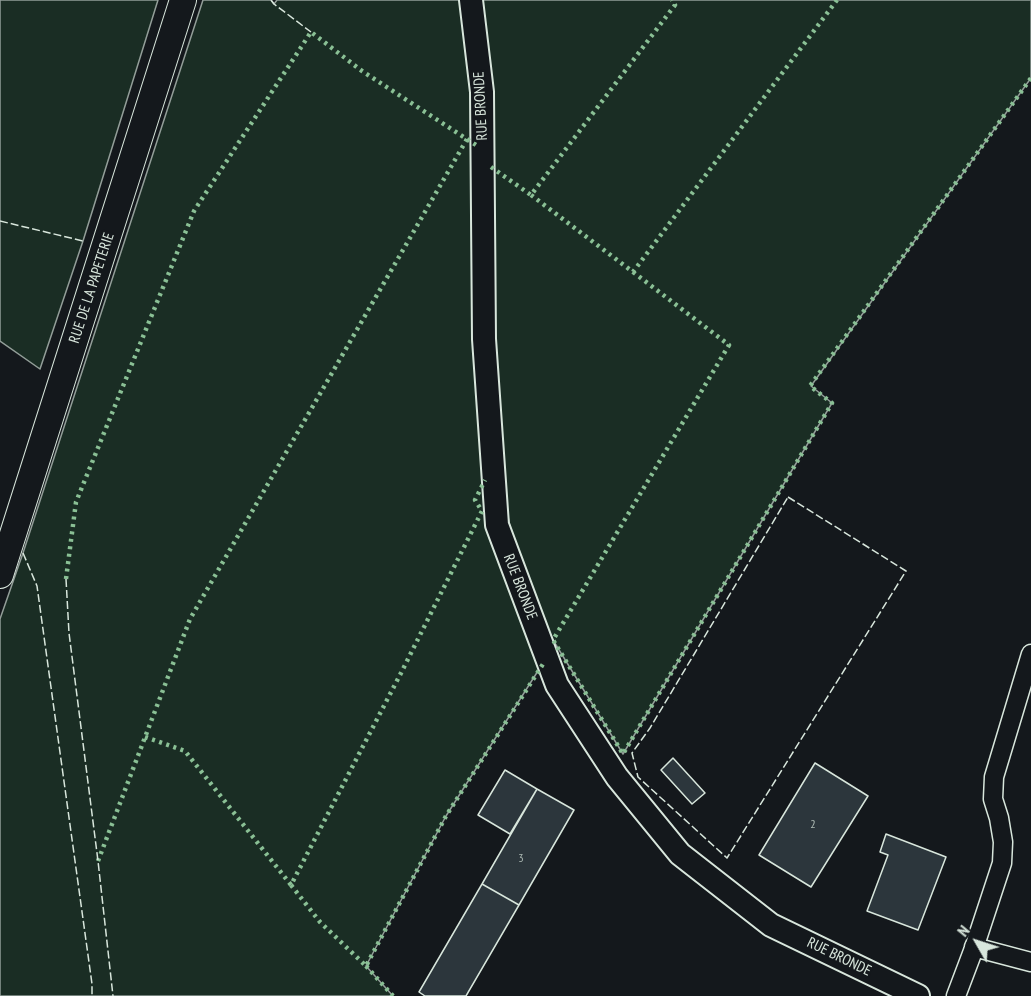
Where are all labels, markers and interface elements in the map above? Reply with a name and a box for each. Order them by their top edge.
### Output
street label: RUE BRONDE [470,71,492,141]
street label: RUE DE LA PAPETERIE [66,230,118,346]
street label: RUE BRONDE [499,552,541,622]
house number: 2 [810,818,816,832]
house number: 3 [518,852,524,866]
north arrow [947,912,1007,972]
text: N [953,921,973,940]
street label: RUE BRONDE [804,934,874,980]

